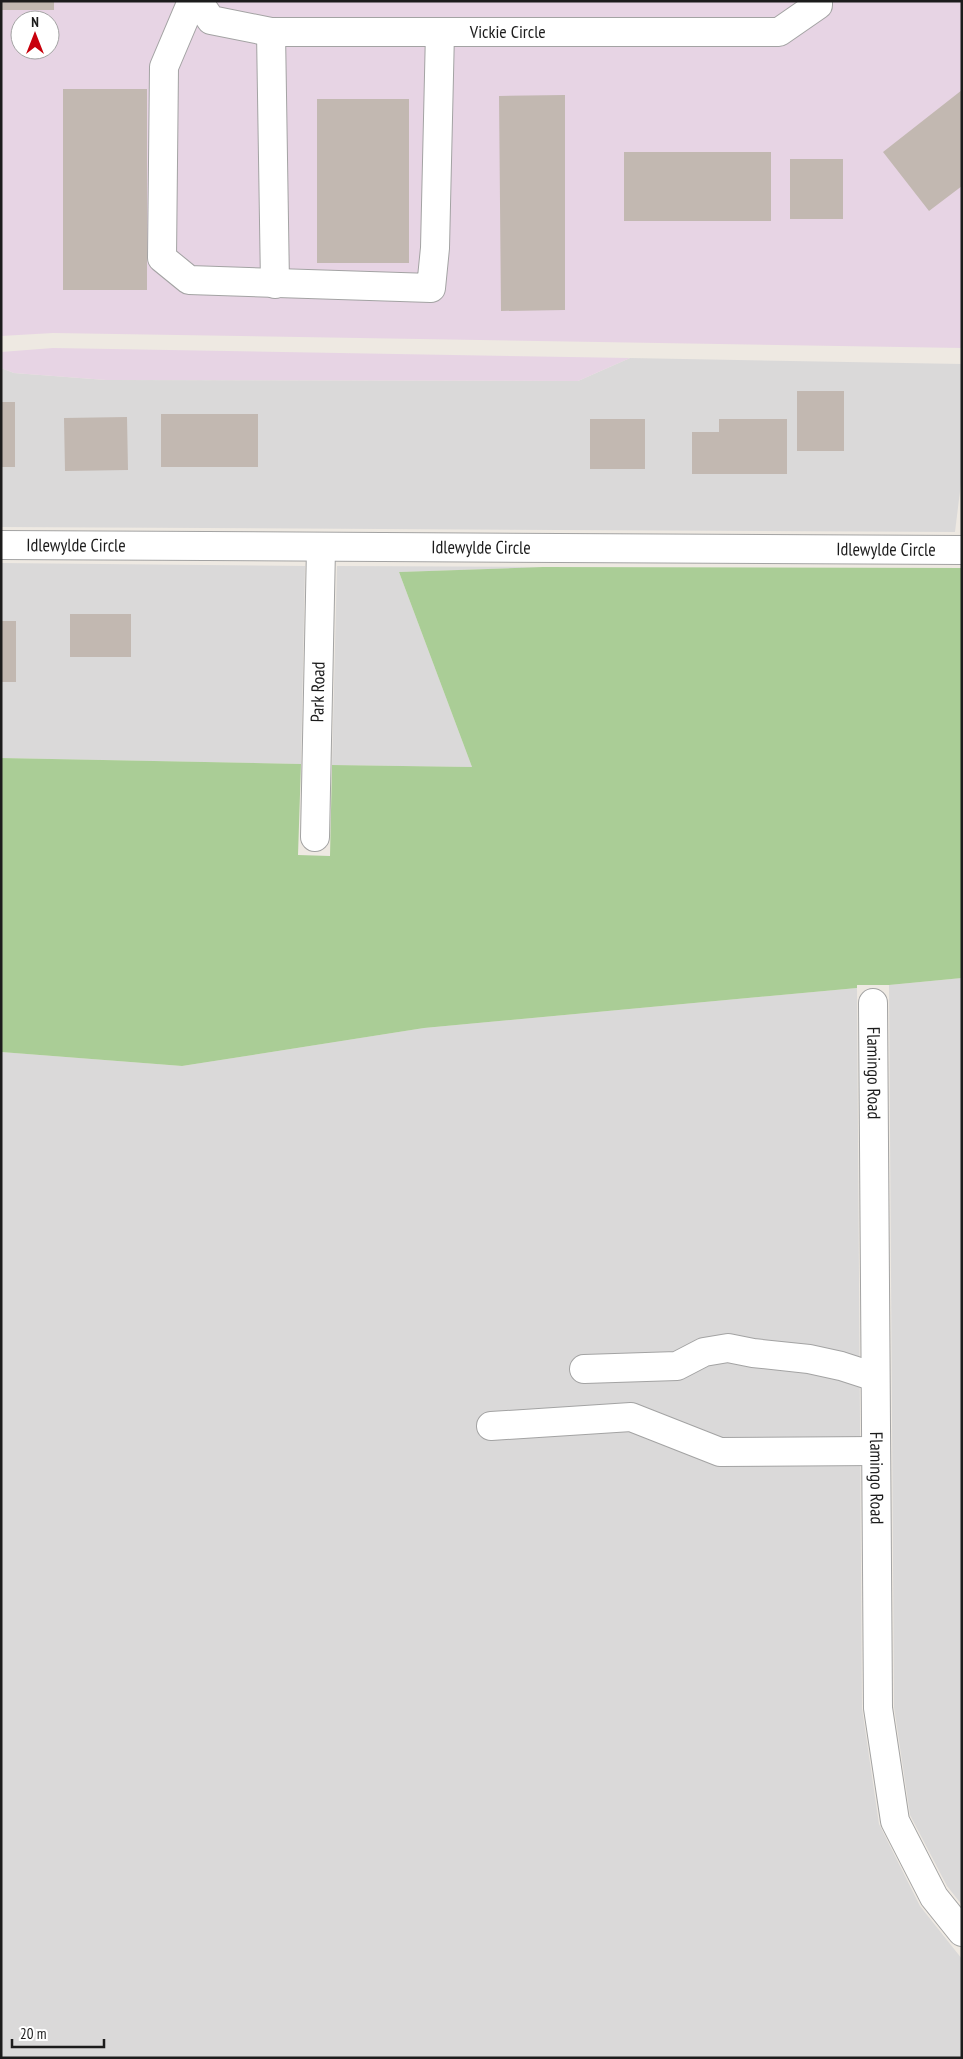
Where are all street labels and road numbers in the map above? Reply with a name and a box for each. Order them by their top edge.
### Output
street label: Vickie Circle [469,20,546,43]
street label: Idlewylde Circle [26,533,126,557]
street label: Idlewylde Circle [431,535,531,559]
street label: Idlewylde Circle [836,537,936,561]
street label: Park Road [305,661,330,723]
street label: Flamingo Road [862,1027,886,1119]
street label: Flamingo Road [865,1432,889,1524]

